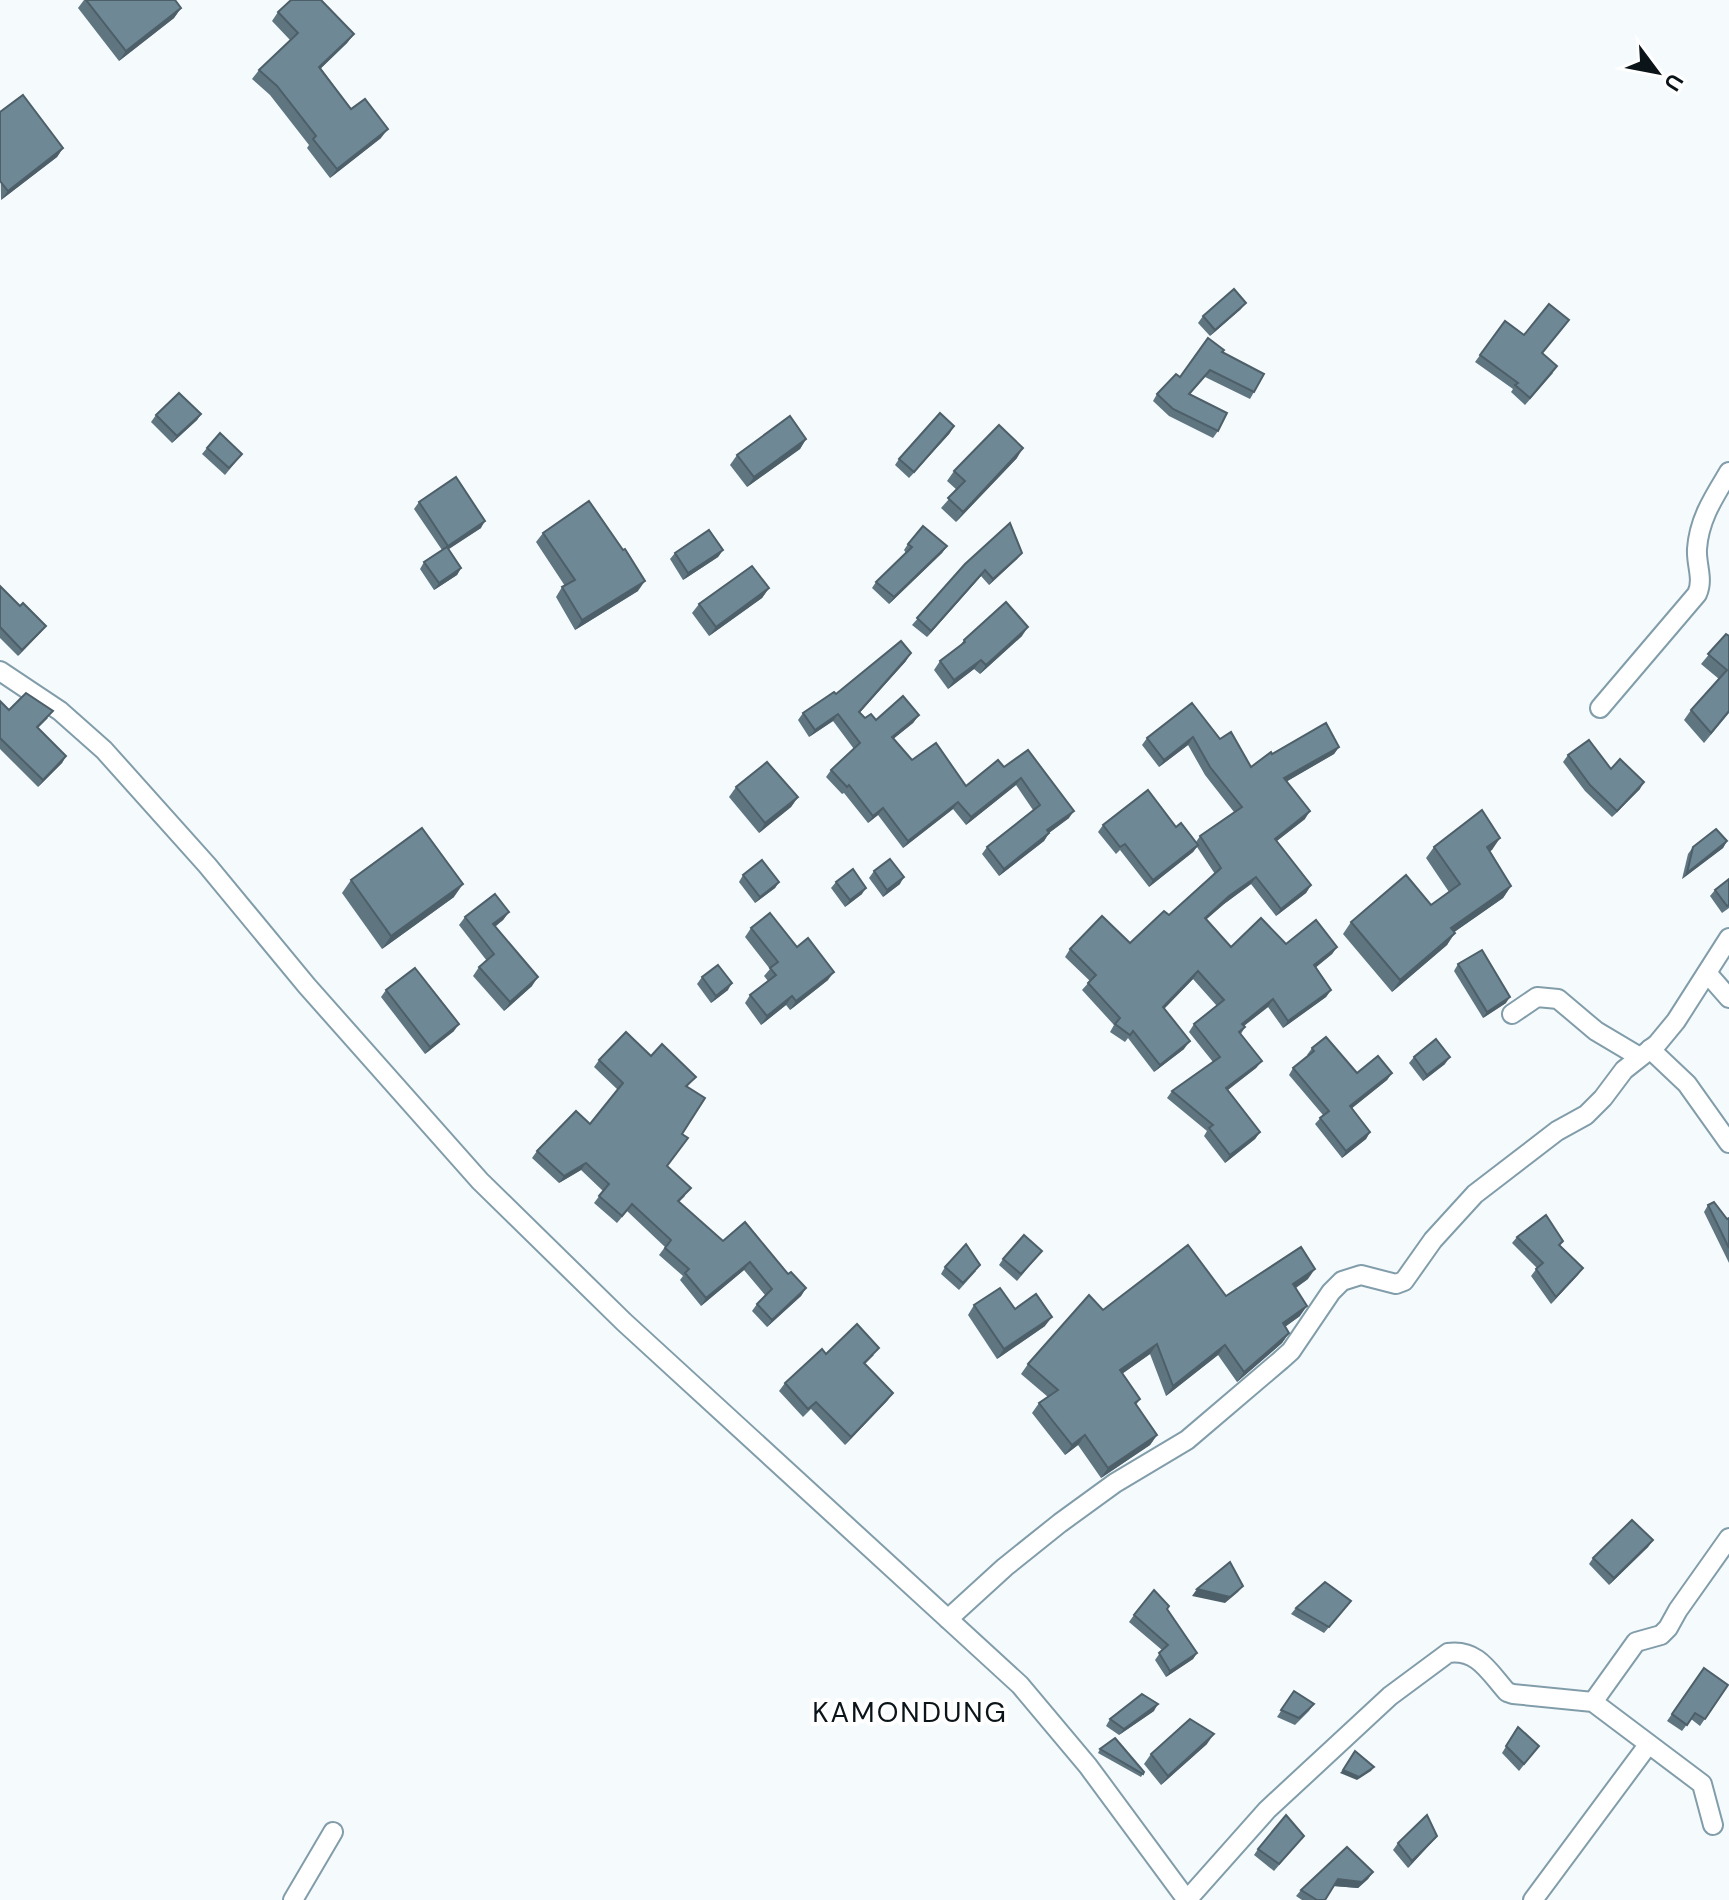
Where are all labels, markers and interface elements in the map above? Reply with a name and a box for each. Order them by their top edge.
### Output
north arrow [1617,32,1697,112]
text: U [1657,68,1690,96]
district label: KAMONDUNG [812,1694,1008,1731]

